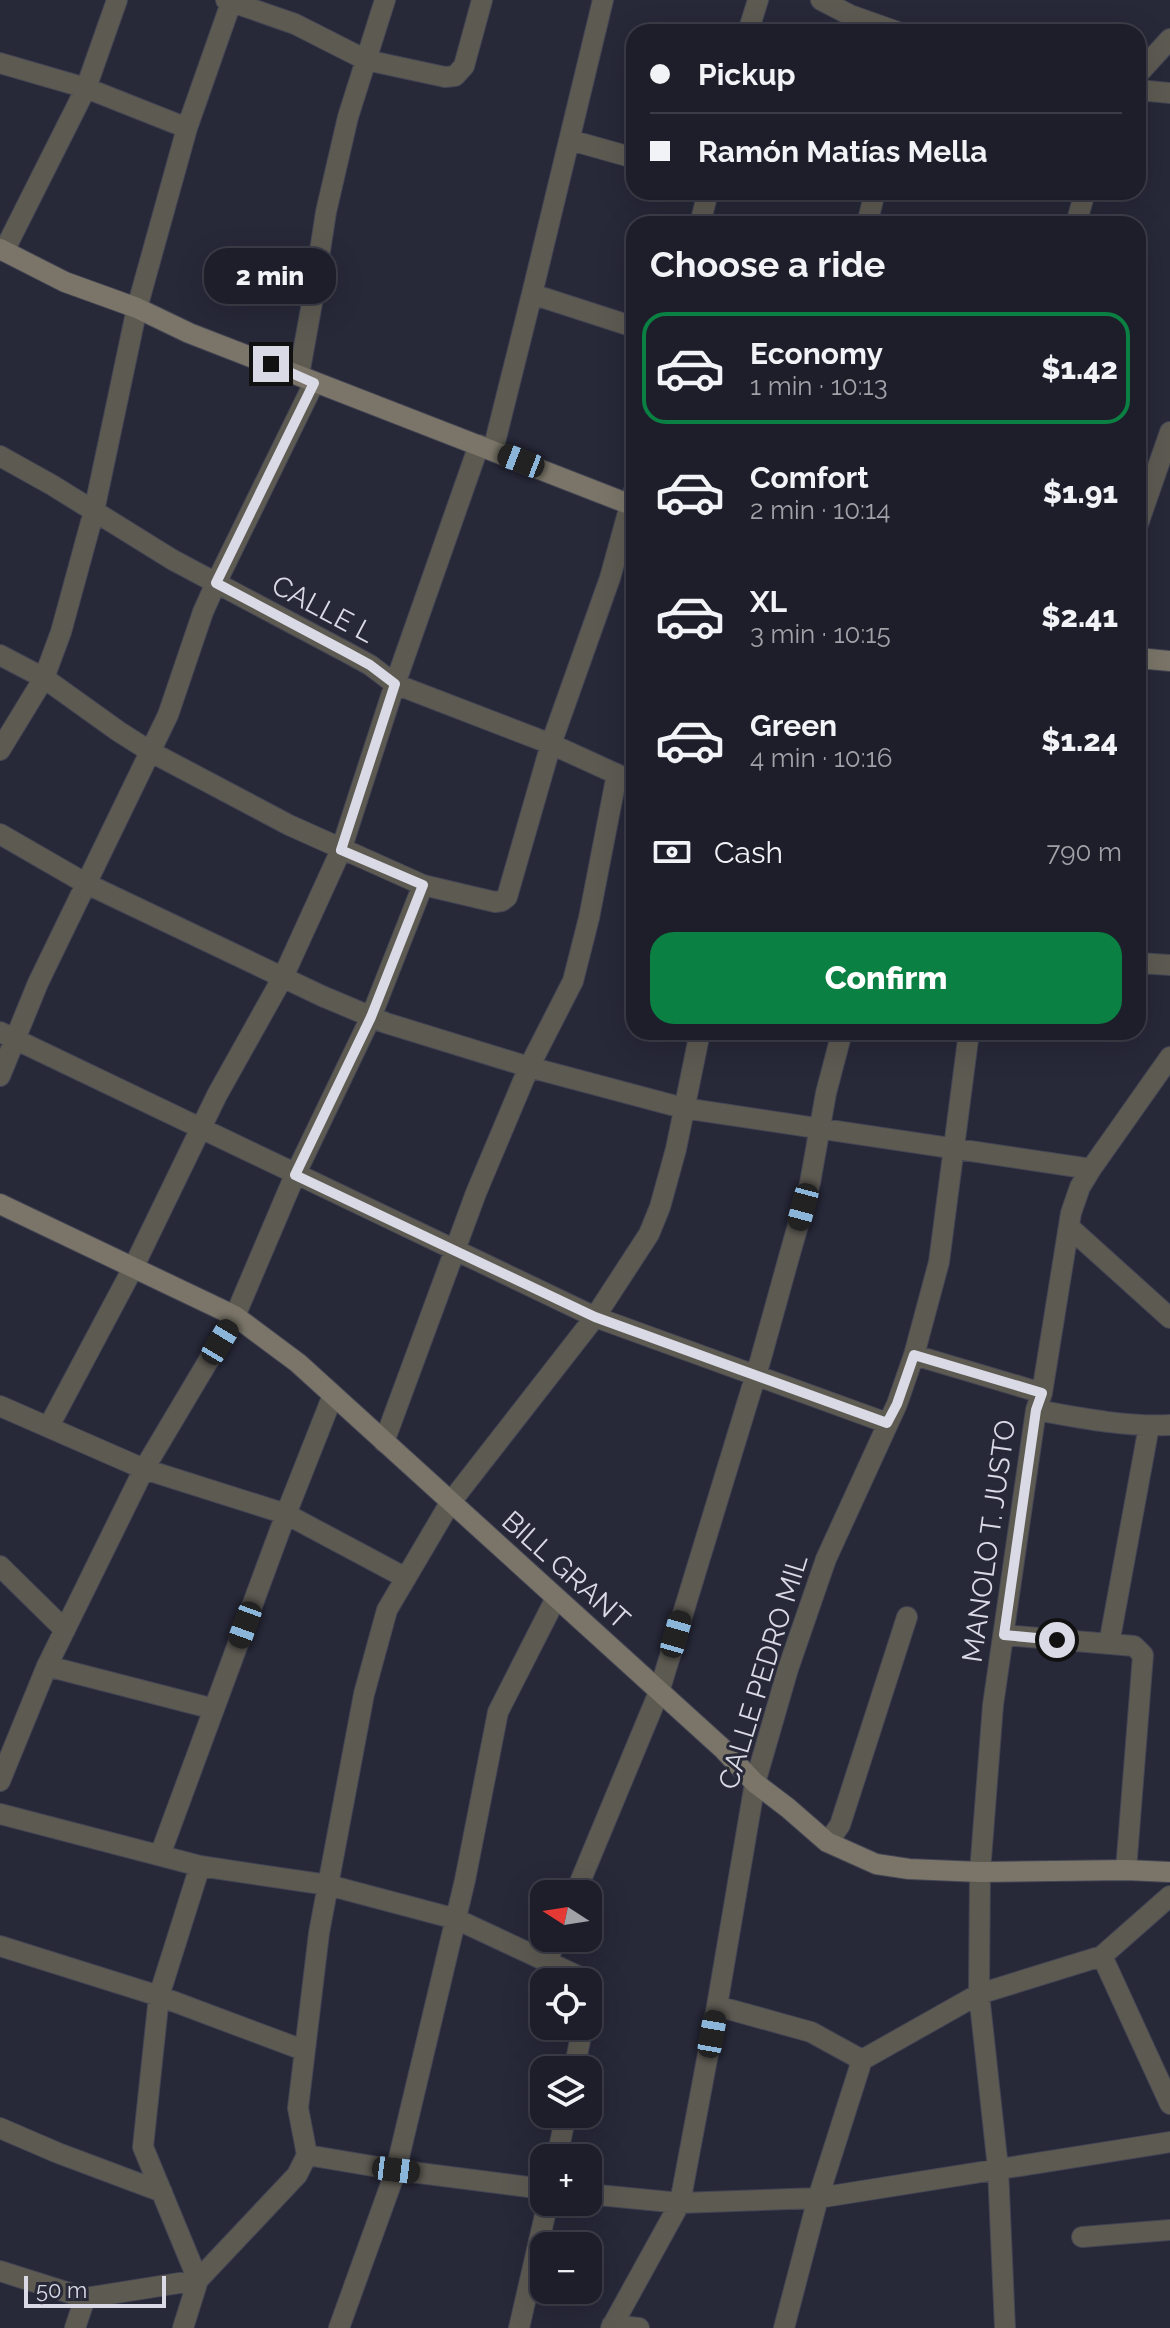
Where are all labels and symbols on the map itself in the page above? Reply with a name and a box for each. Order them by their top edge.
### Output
callout: 2 min [205,248,337,304]
route end [253,346,289,382]
car [494,441,548,481]
street label: CALLE L [266,568,380,650]
car [785,1181,821,1233]
car [197,1315,243,1369]
street label: MANOLO T. JUSTO [956,1417,1022,1665]
street label: BILL GRANT [495,1504,637,1636]
street label: CALLE PEDRO MIL [712,1551,814,1793]
car [226,1598,264,1652]
car [658,1608,694,1660]
route start [1039,1622,1075,1658]
north arrow [530,1880,602,1952]
car [696,2008,728,2060]
car [371,2155,421,2185]
scale bar [24,2272,166,2308]

